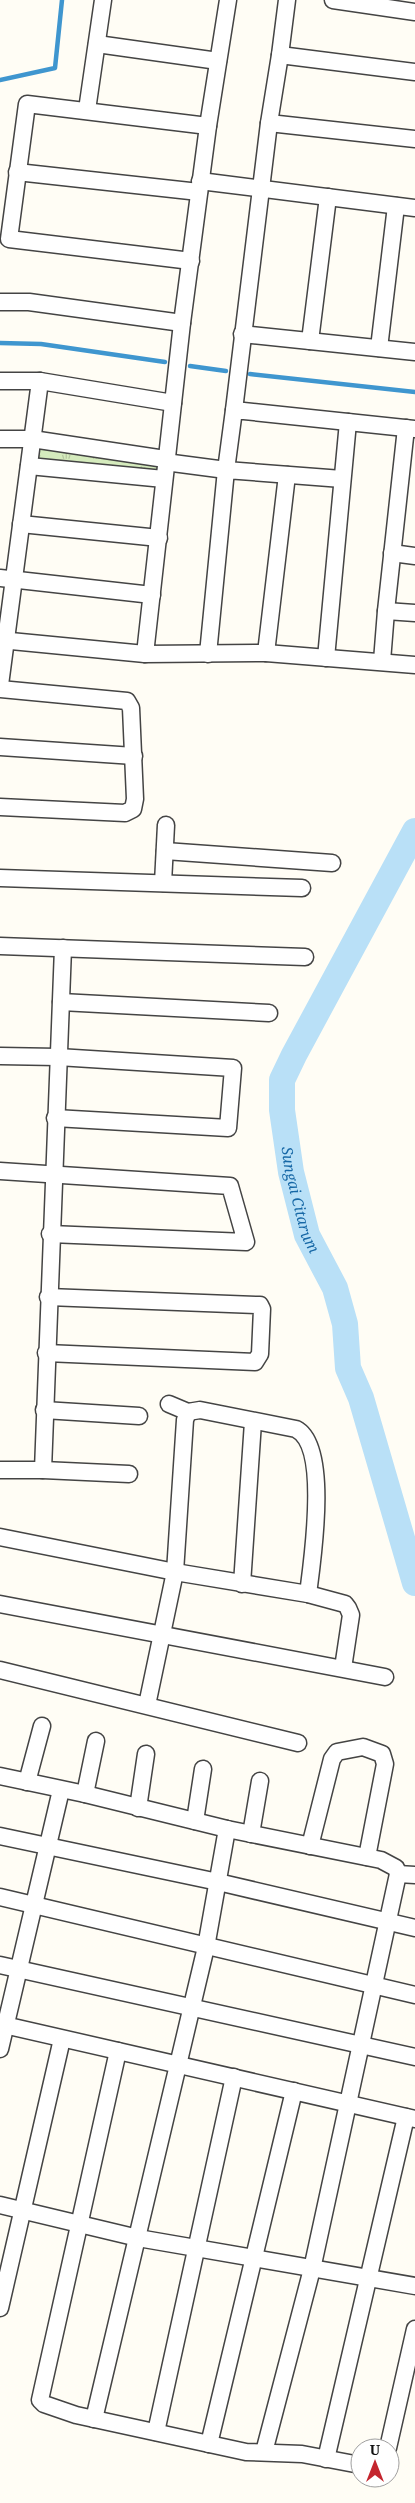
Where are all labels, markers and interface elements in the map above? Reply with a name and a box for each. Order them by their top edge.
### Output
water label: Sungai Citarum [277,1145,325,1257]
north arrow [350,2438,400,2488]
text: U [370,2440,381,2459]

